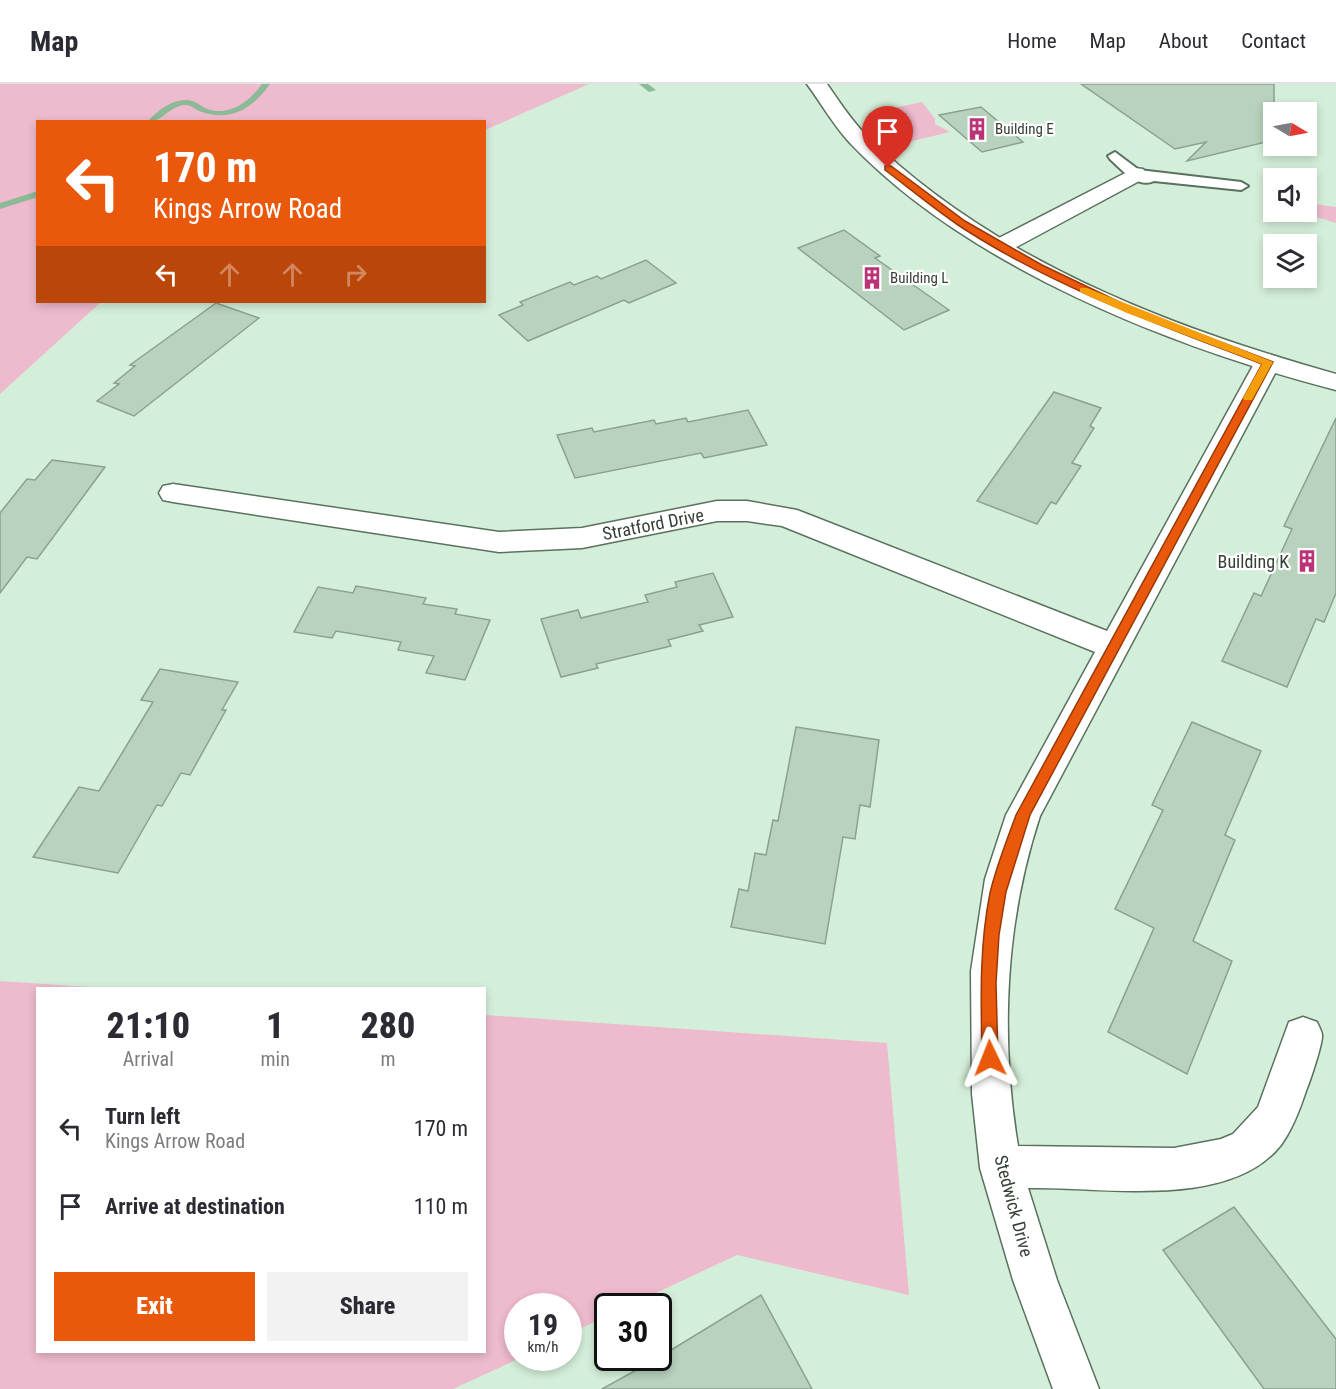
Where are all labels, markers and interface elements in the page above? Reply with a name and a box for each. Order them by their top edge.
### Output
text: Map [30,25,78,58]
text: Home [1007,29,1057,53]
text: Map [1090,29,1126,53]
text: About [1159,29,1208,53]
text: Contact [1241,29,1306,53]
north arrow [1263,102,1317,156]
map controls [1263,102,1317,288]
pin [862,106,913,168]
icon: arrive [871,115,904,148]
building icon: Building E [964,116,990,142]
place label: Building E [995,120,1054,138]
text: 170 m [153,143,258,192]
icon: left [54,144,132,222]
button: sound [1263,168,1317,222]
text: Kings Arrow Road [153,193,342,225]
button: layers [1263,234,1317,288]
icon: left [150,258,183,291]
icon: ahead [213,258,246,291]
icon: ahead [276,258,309,291]
icon: right [339,258,372,291]
building icon: Building L [859,265,885,291]
place label: Building L [890,269,948,287]
street label: Stratford Drive [601,504,705,544]
building icon: Building K [1294,548,1320,574]
place label: Building K [1218,551,1289,572]
text: 21:10 [107,1005,190,1047]
text: 1 [266,1005,284,1047]
text: 280 [360,1005,415,1047]
position arrow [958,1026,1022,1090]
text: Arrival [123,1047,174,1071]
text: min [261,1047,290,1071]
text: m [380,1047,395,1071]
text: Turn left [105,1104,180,1129]
icon: left [54,1112,87,1145]
text: 170 m [414,1116,468,1141]
text: Kings Arrow Road [105,1129,245,1153]
street label: Stedwick Drive [990,1153,1038,1259]
icon: arrive [54,1190,87,1223]
text: Arrive at destination [105,1194,285,1219]
text: 110 m [414,1194,468,1219]
button: Exit [54,1272,255,1341]
button: Share [267,1272,468,1341]
speed limit sign: 30 [594,1293,672,1371]
text: 19 [528,1307,558,1342]
text: km/h [528,1338,558,1356]

